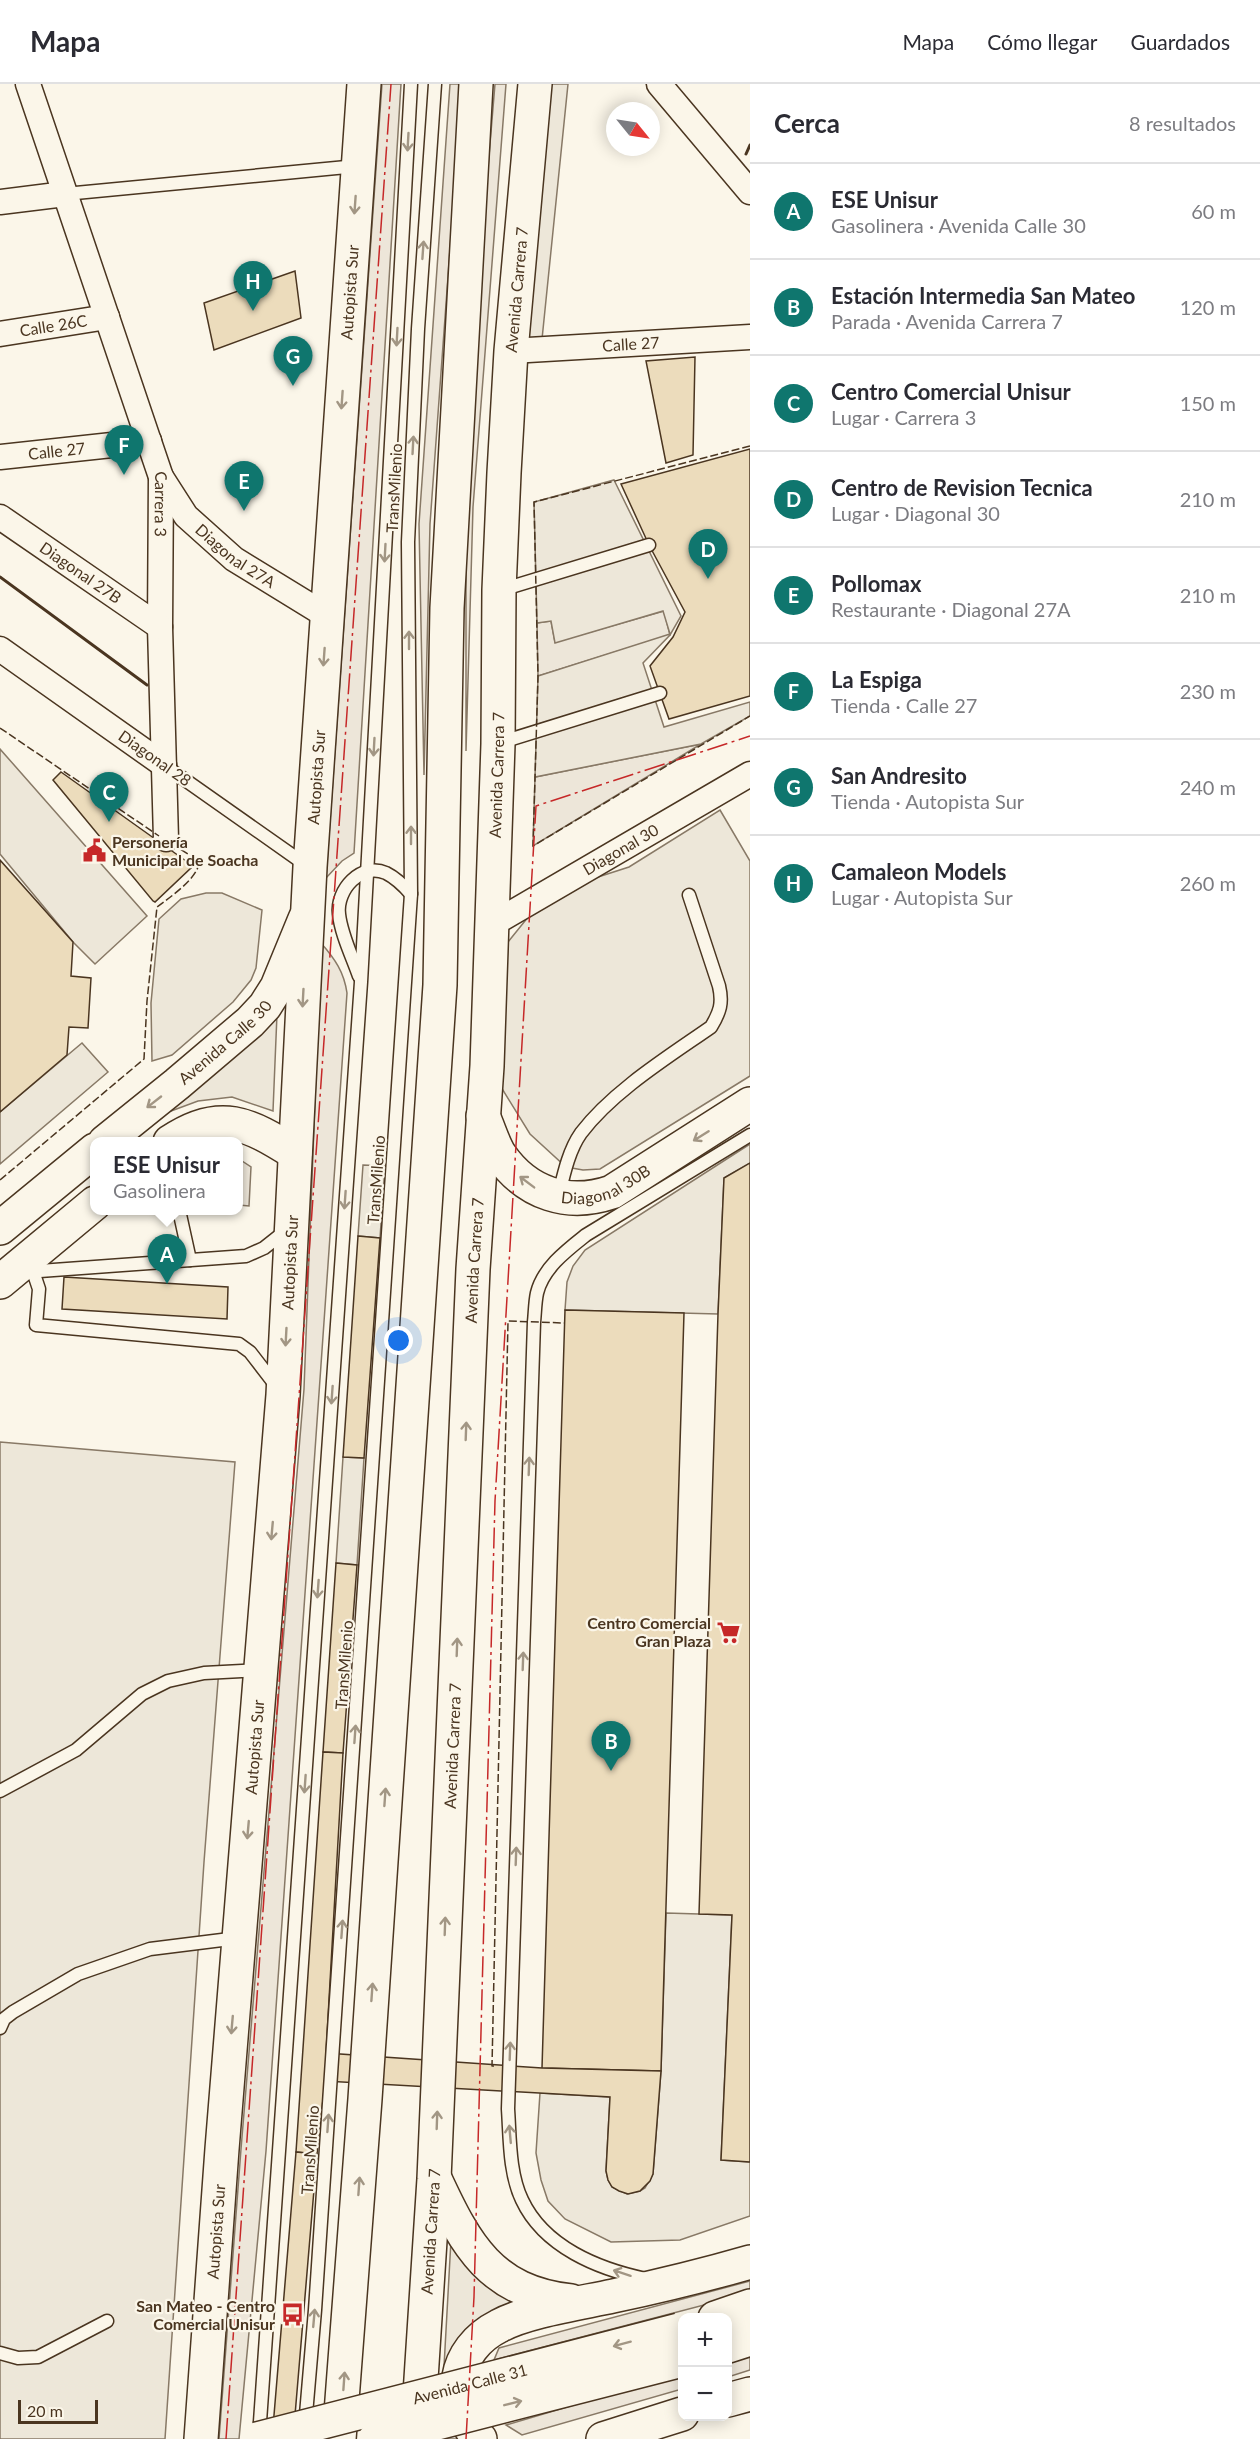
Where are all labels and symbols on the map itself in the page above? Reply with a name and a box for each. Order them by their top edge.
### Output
north arrow [606,102,660,156]
one-way arrow [402,132,413,152]
one-way arrow [349,195,360,215]
street label: Avenida Carrera 7 [501,226,531,353]
one-way arrow [418,241,429,261]
street label: Autopista Sur [336,244,362,340]
pin: H [234,262,272,311]
street label: Calle 26C [18,310,89,340]
one-way arrow [392,327,403,347]
street label: Calle 27 [602,332,660,355]
pin: G [274,336,312,386]
one-way arrow [336,389,347,409]
pin: F [104,426,144,475]
one-way arrow [407,436,418,456]
street label: Calle 27 [27,438,86,463]
street label: TransMilenio [382,443,405,533]
pin: E [224,462,264,511]
street label: Carrera 3 [151,468,172,537]
street label: Diagonal 27A [192,519,279,591]
pin: D [688,530,728,579]
street label: Diagonal 27B [37,537,125,607]
one-way arrow [380,542,391,562]
one-way arrow [403,631,415,651]
one-way arrow [318,647,329,667]
street label: Avenida Carrera 7 [485,712,507,838]
street label: Diagonal 28 [115,726,195,790]
street label: Autopista Sur [303,729,328,825]
one-way arrow [369,737,380,757]
pin: C [90,772,128,822]
street label: Diagonal 30 [579,820,662,878]
one-way arrow [405,826,417,846]
place label: Personería Municipal de Soacha [112,832,258,869]
public building icon: Personería Municipal de Soacha [81,838,107,864]
one-way arrow [297,988,308,1008]
street label: Avenida Calle 30 [174,997,275,1088]
one-way arrow [147,1096,163,1109]
one-way arrow [692,1129,709,1142]
street label: TransMilenio [363,1135,388,1225]
street label: Diagonal 30B [560,1160,653,1207]
one-way arrow [519,1176,535,1189]
one-way arrow [340,1190,351,1210]
street label: Avenida Carrera 7 [461,1197,487,1324]
street label: Autopista Sur [277,1214,301,1310]
pin: A [148,1234,186,1284]
one-way arrow [281,1326,292,1346]
your location [384,1326,413,1355]
one-way arrow [326,1384,337,1404]
one-way arrow [461,1421,472,1441]
one-way arrow [524,1456,535,1476]
one-way arrow [266,1521,277,1541]
one-way arrow [313,1579,324,1599]
place label: Centro Comercial Gran Plaza [587,1613,711,1650]
supermarket icon: Centro Comercial Gran Plaza [716,1619,742,1645]
street label: TransMilenio [331,1620,356,1710]
one-way arrow [451,1637,462,1657]
one-way arrow [517,1651,528,1671]
street label: Avenida Carrera 7 [440,1683,464,1809]
street label: Autopista Sur [241,1699,267,1795]
pin: B [592,1722,630,1771]
one-way arrow [350,1725,361,1745]
one-way arrow [299,1774,310,1793]
one-way arrow [379,1788,390,1808]
one-way arrow [242,1820,253,1840]
one-way arrow [510,1846,522,1866]
one-way arrow [440,1916,451,1936]
one-way arrow [336,1919,347,1939]
one-way arrow [367,1982,378,2002]
one-way arrow [226,2014,237,2034]
one-way arrow [504,2041,515,2061]
street label: TransMilenio [297,2105,322,2195]
one-way arrow [431,2111,442,2131]
one-way arrow [323,2114,334,2134]
one-way arrow [504,2124,515,2144]
street label: Avenida Carrera 7 [417,2168,443,2295]
one-way arrow [353,2177,364,2197]
street label: Autopista Sur [203,2183,228,2280]
one-way arrow [613,2266,632,2277]
place label: San Mateo - Centro Comercial Unisur [136,2296,275,2333]
bus stop icon: San Mateo - Centro Comercial Unisur [280,2302,306,2328]
one-way arrow [309,2309,320,2328]
one-way arrow [613,2339,632,2351]
street label: Avenida Calle 31 [410,2360,529,2407]
one-way arrow [339,2371,350,2391]
scale bar [18,2397,98,2424]
one-way arrow [503,2397,522,2409]

